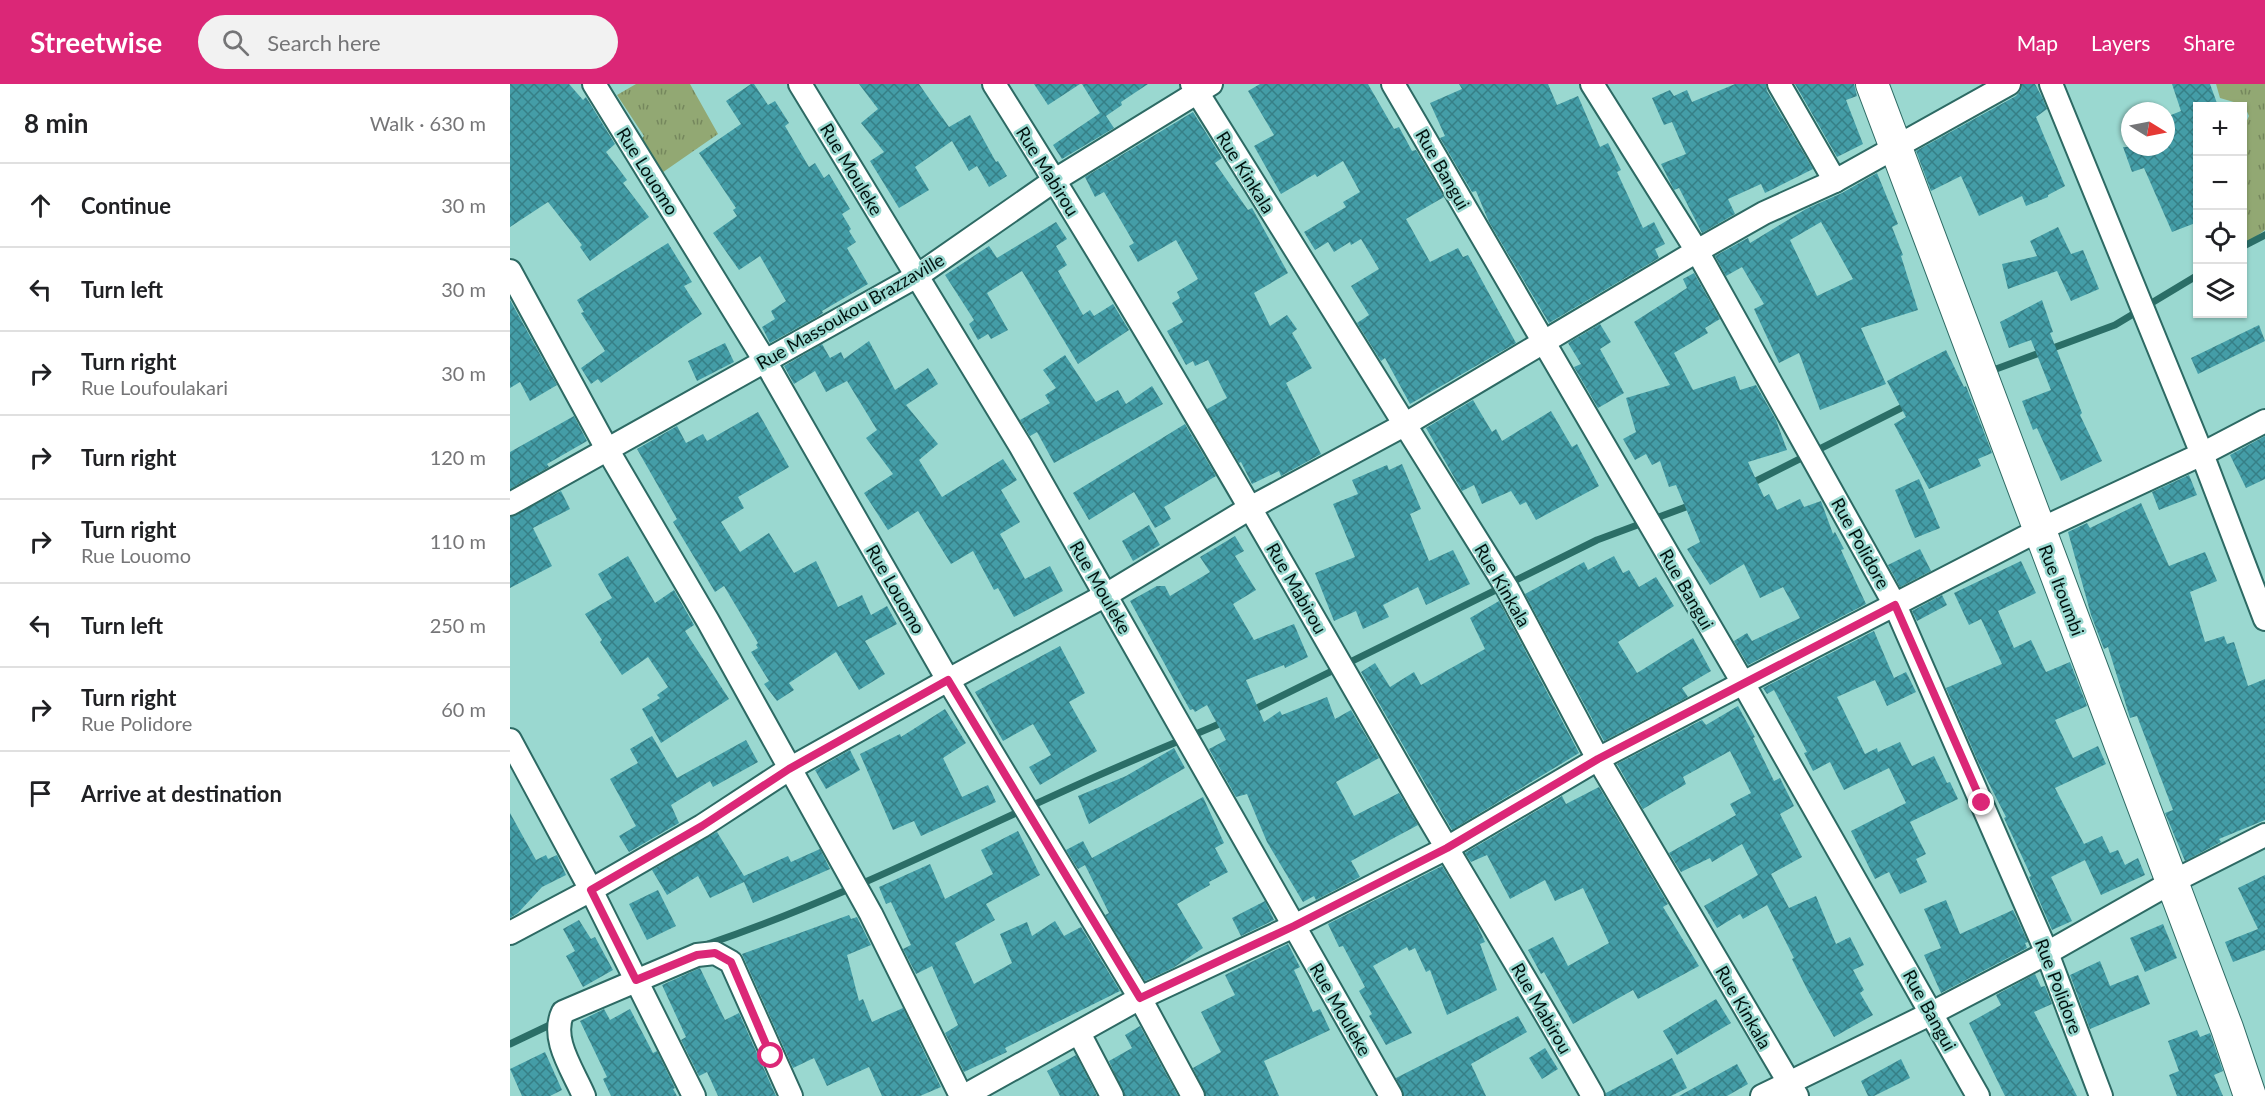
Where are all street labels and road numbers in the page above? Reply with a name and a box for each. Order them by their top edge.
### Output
street label: Rue Mouleke [816,119,888,219]
street label: Rue Mabirou [1012,122,1084,220]
street label: Rue Louomo [612,123,684,219]
street label: Rue Bangui [1411,125,1475,213]
street label: Rue Kinkala [1212,127,1280,217]
street label: Rue Massoukou Brazzaville [752,248,948,374]
street label: Rue Polidore [1827,494,1895,592]
street label: Rue Mouleke [1066,537,1136,637]
street label: Rue Mabirou [1262,539,1332,637]
street label: Rue Kinkala [1470,539,1536,631]
street label: Rue Louomo [862,541,930,637]
street label: Rue Itoumbi [2035,541,2089,639]
street label: Rue Bangui [1655,545,1719,633]
street label: Rue Polidore [2031,935,2087,1037]
street label: Rue Mouleke [1306,959,1376,1059]
street label: Rue Mabirou [1507,959,1577,1057]
street label: Rue Kinkala [1711,961,1777,1053]
street label: Rue Bangui [1899,966,1961,1054]

